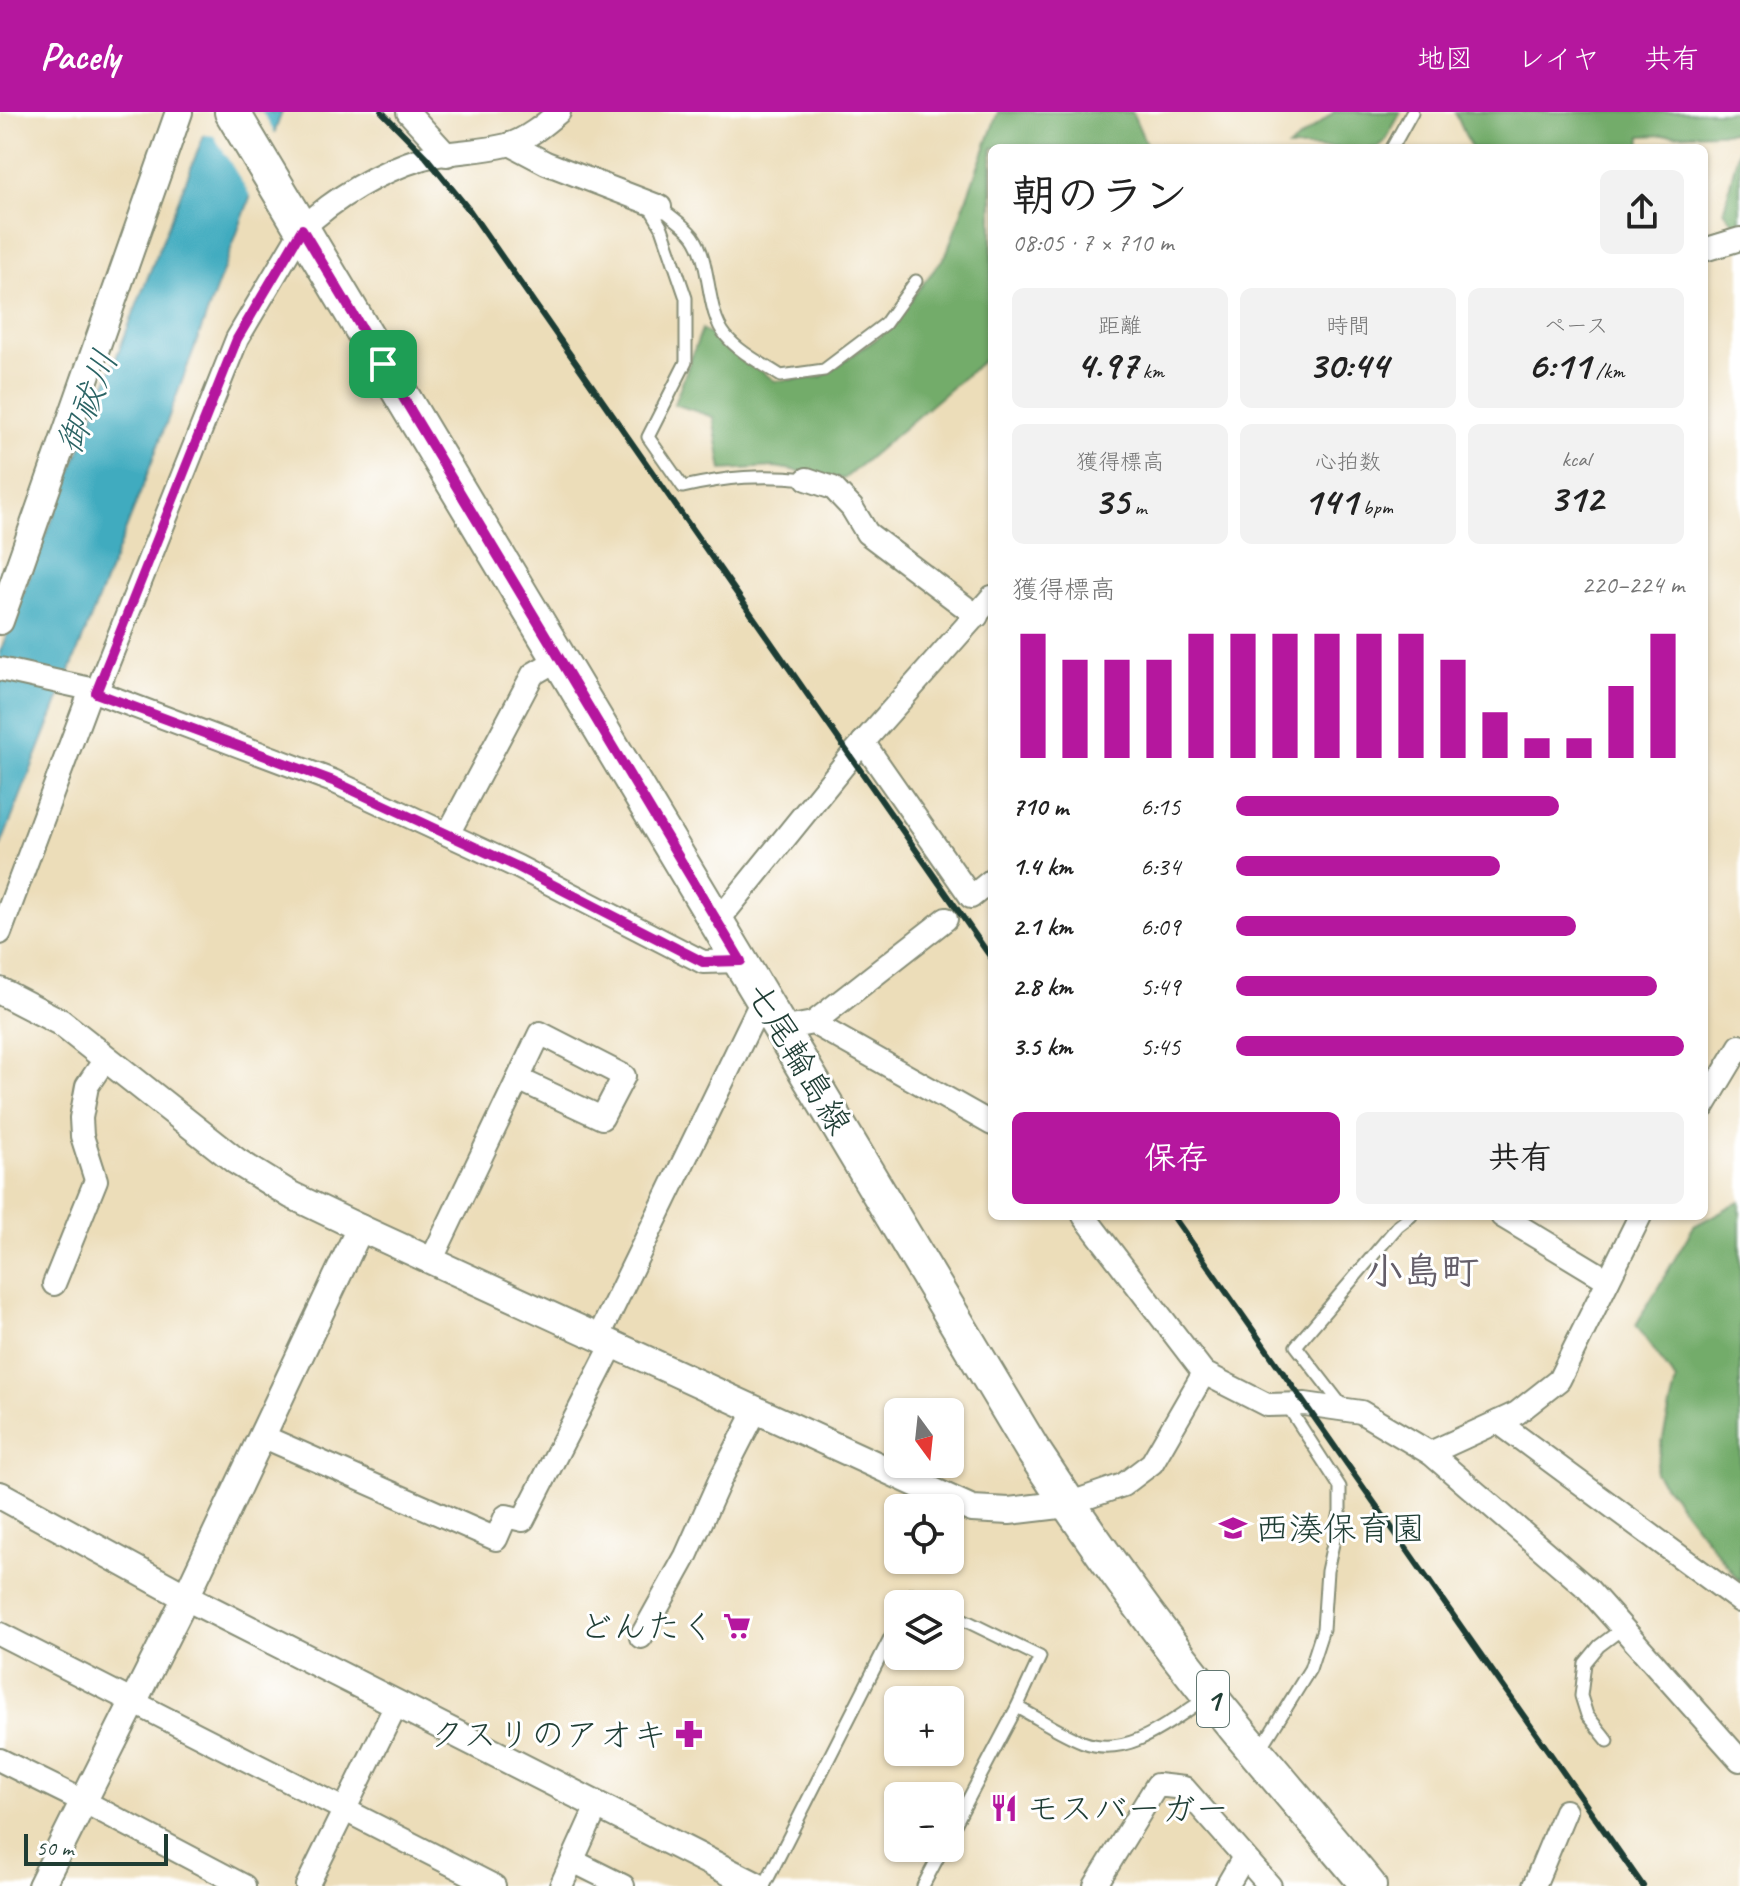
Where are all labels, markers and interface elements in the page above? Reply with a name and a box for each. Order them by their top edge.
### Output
text: Pacely [40,33,119,80]
text: 地図 [1417,41,1473,76]
text: レイヤ [1517,41,1600,76]
text: 共有 [1644,41,1700,76]
text: 朝のラン [1012,168,1188,223]
button: share [1600,170,1684,254]
text: 08:05 · 7 × 710 m [1012,226,1173,259]
text: 距離 [1098,312,1142,340]
text: 時間 [1326,312,1370,340]
text: ペース [1544,312,1608,340]
pin [349,330,417,398]
text: 4.97 [1076,340,1137,390]
text: 30:44 [1308,340,1388,390]
text: 6:11 [1528,340,1590,390]
icon: arrive [361,342,405,386]
water label: 御祓川 [45,343,129,461]
text: km [1137,357,1164,385]
text: /km [1590,357,1624,385]
text: kcal [1561,445,1591,473]
text: 獲得標高 [1076,448,1164,476]
text: 心拍数 [1315,448,1381,476]
text: 312 [1549,473,1603,523]
text: 35 [1093,476,1129,526]
text: 141 [1303,476,1357,526]
text: m [1129,493,1147,521]
text: bpm [1357,493,1393,521]
text: 220–224 m [1581,568,1684,601]
text: 獲得標高 [1012,573,1116,606]
text: 710 m [1012,790,1068,823]
text: 6:15 [1140,790,1180,823]
text: 1.4 km [1012,850,1072,883]
text: 6:34 [1140,850,1180,883]
text: 2.1 km [1012,910,1072,943]
text: 6:09 [1140,910,1180,943]
text: 2.8 km [1012,970,1072,1003]
text: 5:49 [1140,970,1180,1003]
street label: 七尾輪島線 [737,974,861,1142]
text: 3.5 km [1012,1030,1072,1063]
text: 5:45 [1140,1030,1180,1063]
button: 保存 [1012,1112,1340,1204]
button: 共有 [1356,1112,1684,1204]
district label: 小島町 [1365,1248,1479,1295]
north arrow [884,1398,964,1478]
map controls [884,1398,964,1862]
button: locate [884,1494,964,1574]
place label: 西湊保育園 [1255,1507,1425,1550]
school or university icon: 西湊保育園 [1218,1513,1248,1543]
button: layers [884,1590,964,1670]
place label: どんたく [578,1605,715,1648]
supermarket icon: どんたく [722,1611,752,1641]
road number: 1 [1197,1671,1229,1727]
button: + [884,1686,964,1766]
place label: クスリのアオキ [430,1713,667,1756]
pharmacy icon: クスリのアオキ [674,1719,704,1749]
button: − [884,1782,964,1862]
place label: モスバーガー [1026,1787,1229,1830]
restaurant icon: モスバーガー [989,1793,1019,1823]
scale bar [24,1830,168,1866]
text: 50 m [36,1834,73,1862]

